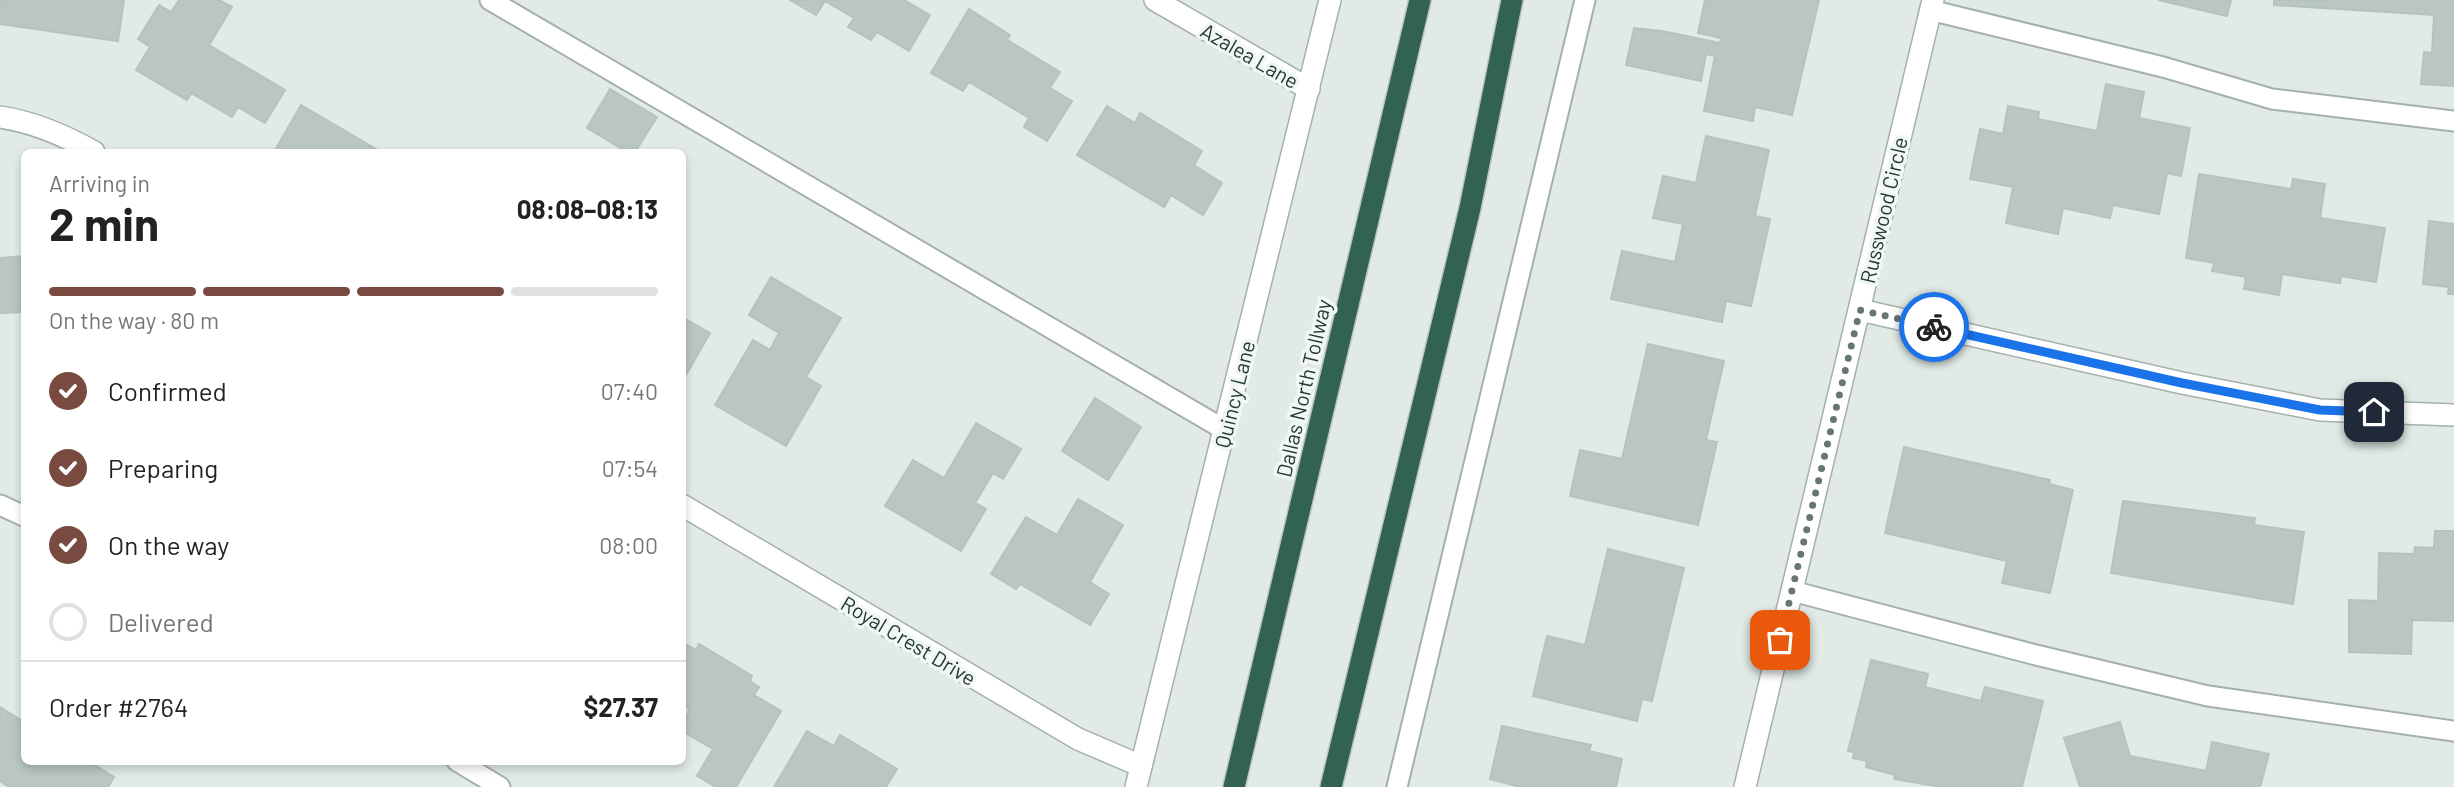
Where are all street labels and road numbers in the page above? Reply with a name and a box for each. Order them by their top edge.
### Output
street label: Azalea Lane [1197,17,1303,93]
street label: Russwood Circle [1854,134,1912,286]
street label: Dallas North Tollway [1270,296,1336,479]
street label: Quincy Lane [1209,338,1259,450]
street label: Royal Crest Drive [837,590,981,690]

